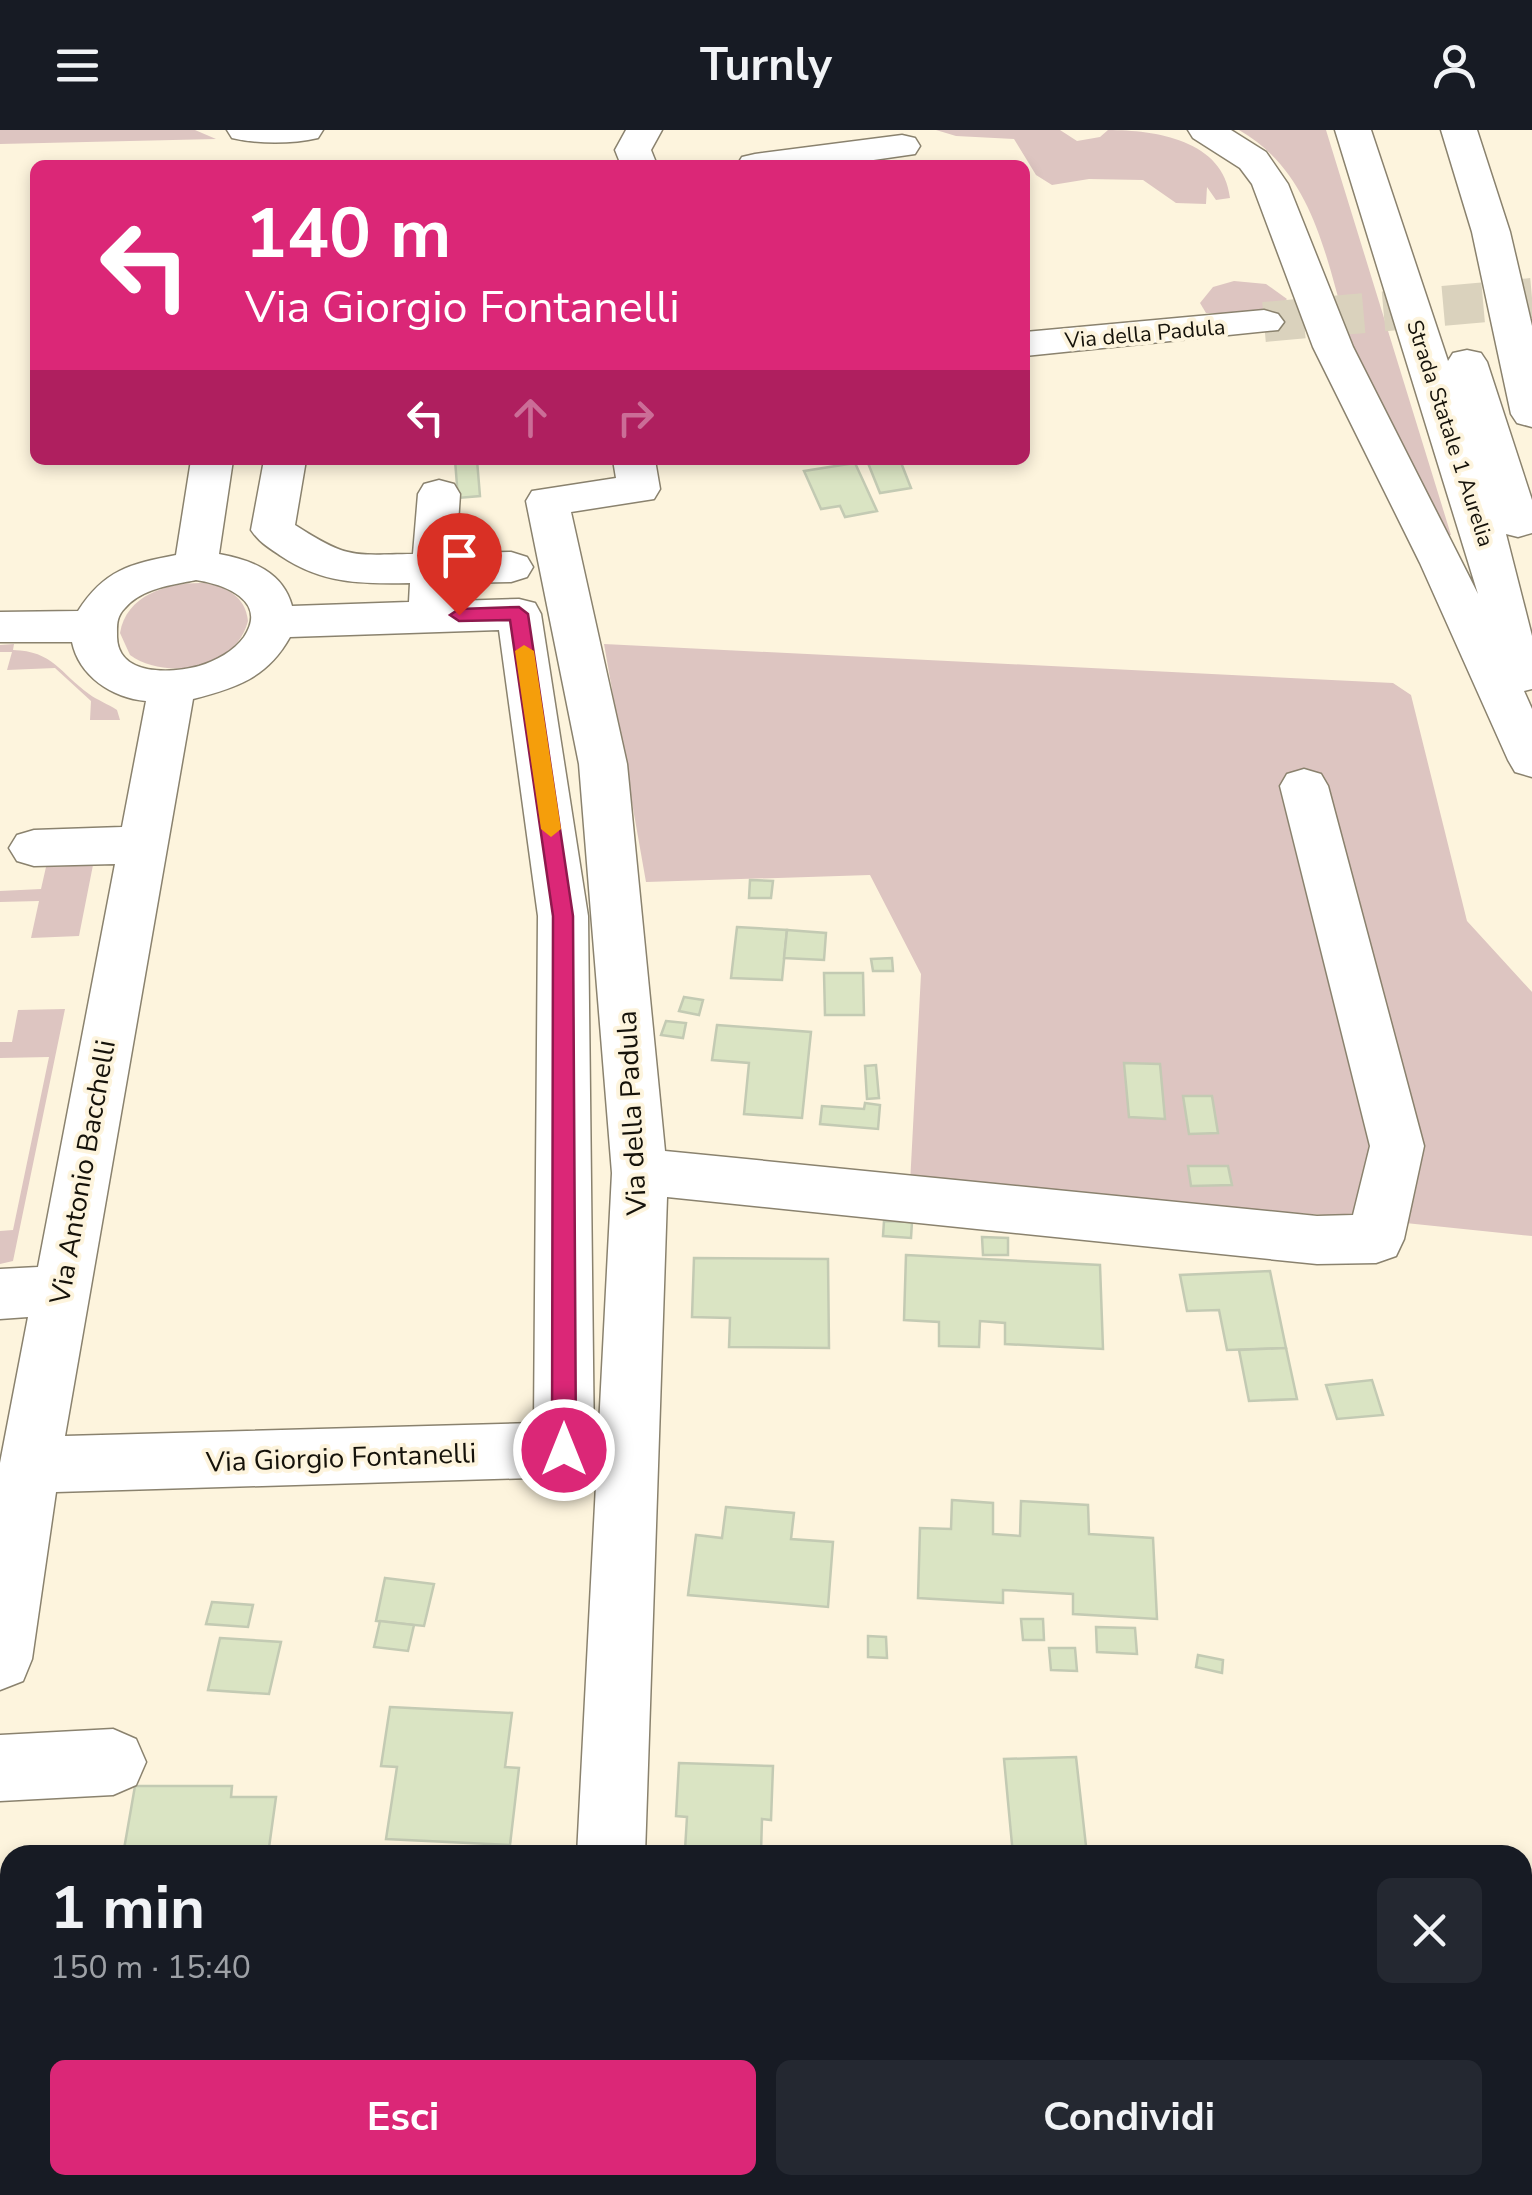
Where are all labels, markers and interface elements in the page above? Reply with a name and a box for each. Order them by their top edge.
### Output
text: Turnly [700,35,832,96]
icon: menu [50,38,105,93]
icon: person [1427,38,1482,93]
text: 140 m [245,186,451,282]
icon: left [80,200,210,330]
text: Via Giorgio Fontanelli [245,277,680,338]
street label: Via della Padula [1063,312,1227,356]
street label: Strada Statale 1 Aurelia [1399,316,1501,550]
icon: left [398,390,453,445]
icon: ahead [503,390,558,445]
icon: right [608,390,663,445]
pin [417,513,502,616]
icon: arrive [432,528,487,583]
street label: Via della Padula [608,1010,656,1217]
street label: Via Antonio Bacchelli [41,1037,125,1308]
position arrow [512,1398,616,1502]
street label: Via Giorgio Fontanelli [204,1434,477,1482]
text: 1 min [50,1867,205,1949]
button: close [1377,1878,1482,1983]
text: 150 m · 15:40 [50,1946,251,1989]
button: Esci [50,2060,756,2175]
button: Condividi [776,2060,1482,2175]

